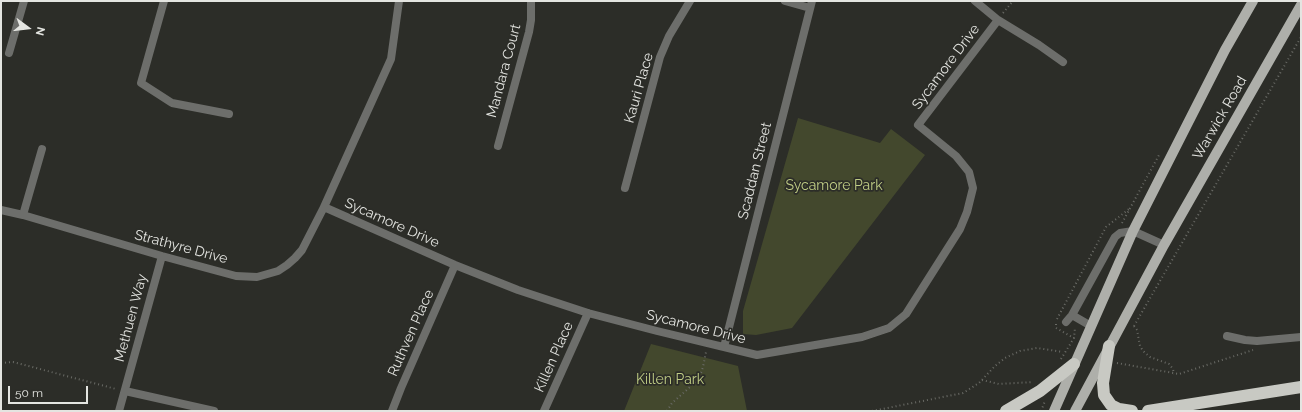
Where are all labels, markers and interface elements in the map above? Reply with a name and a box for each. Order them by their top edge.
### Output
north arrow [8,8,48,48]
street label: Sycamore Drive [909,21,983,113]
street label: Mandara Court [483,22,525,120]
text: N [33,25,47,37]
street label: Kauri Place [621,51,657,125]
street label: Warwick Road [1189,73,1251,163]
street label: Scaddan Street [735,121,775,221]
park label: Sycamore Park [785,178,883,194]
street label: Sycamore Drive [342,195,442,251]
street label: Strathyre Drive [133,227,229,267]
street label: Methuen Way [111,272,151,364]
street label: Ruthven Place [384,287,438,379]
street label: Sycamore Drive [644,307,748,347]
street label: Killen Place [531,319,577,395]
park label: Killen Park [636,372,704,388]
scale bar [10,378,90,404]
text: 50 m [15,386,43,400]

